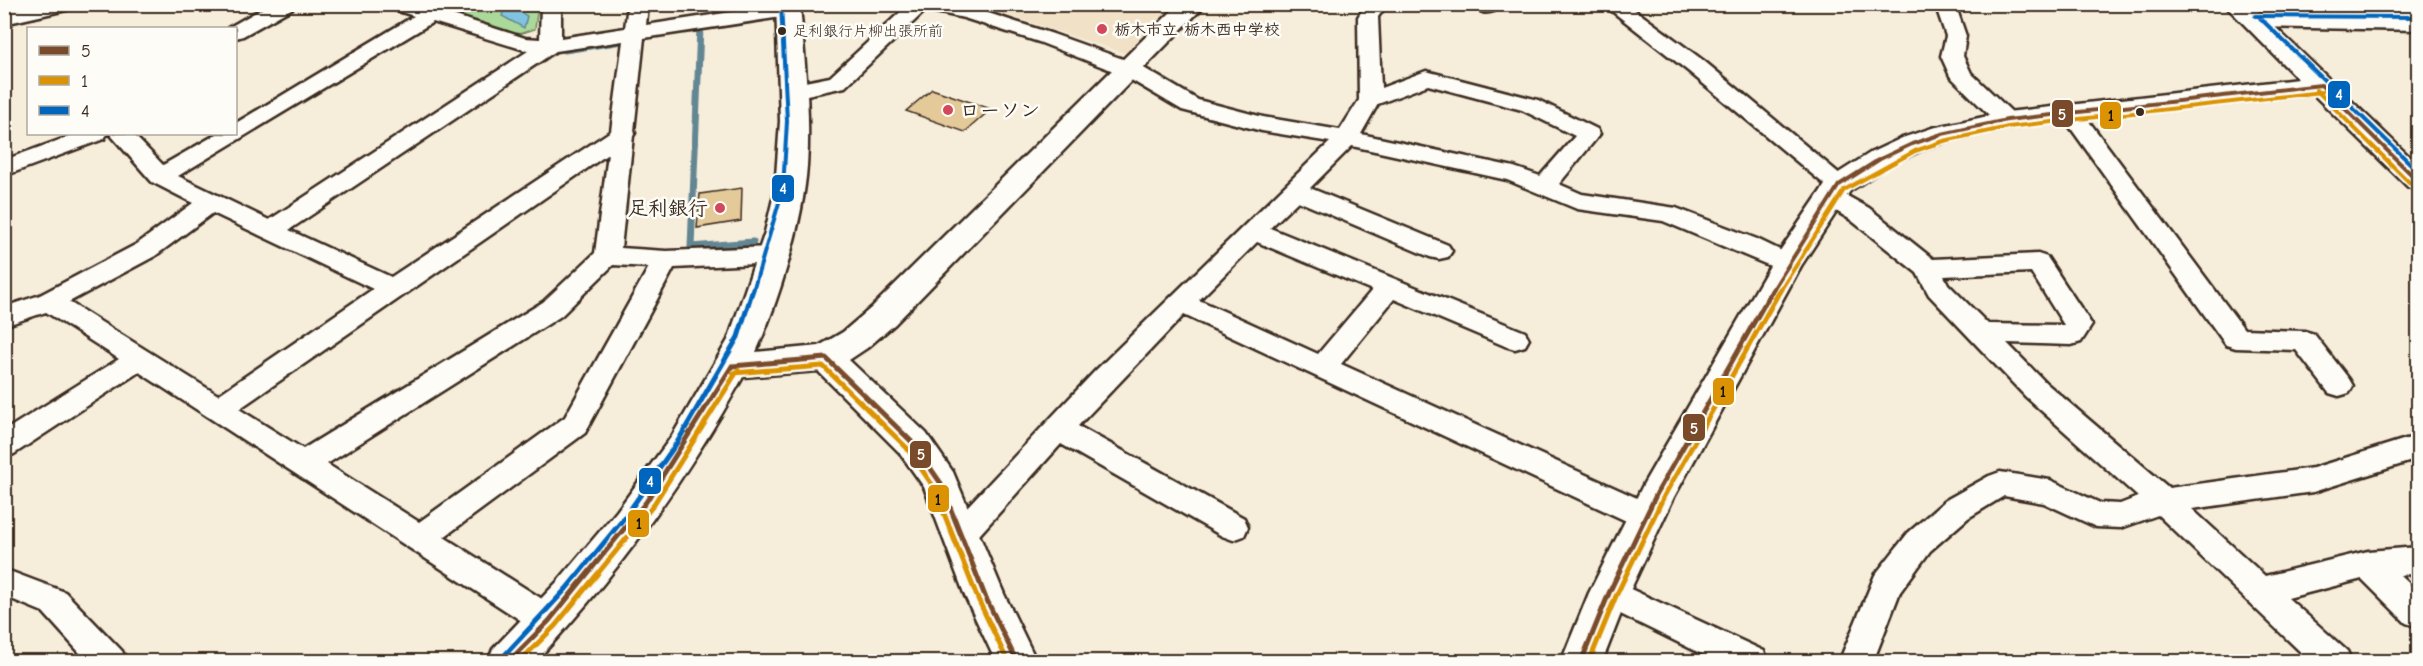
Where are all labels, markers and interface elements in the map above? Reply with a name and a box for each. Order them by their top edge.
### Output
place label: 栃木市立 栃木西中学校 [1114,21,1280,39]
place label: 足利銀行片柳出張所前 [793,22,943,40]
marker: 栃木市立 栃木西中学校 [1095,22,1109,36]
marker: 足利銀行片柳出張所前 [776,25,788,37]
legend [27,27,237,135]
text: 5 [81,41,91,62]
text: 1 [81,71,88,92]
line badge: 4 [2327,80,2351,109]
text: 4 [2335,86,2343,104]
place label: ローソン [960,99,1040,122]
line badge: 5 [2051,99,2074,128]
text: 4 [81,101,90,122]
line badge: 1 [2099,101,2122,130]
marker: ローソン [941,103,955,117]
text: 5 [2058,106,2066,124]
unlabelled marker [2134,106,2146,118]
text: 1 [2108,107,2114,125]
line badge: 4 [771,174,795,203]
text: 4 [779,180,787,198]
place label: 足利銀行 [628,197,708,220]
marker: 足利銀行 [713,201,727,215]
line badge: 1 [1712,377,1735,406]
text: 1 [1720,383,1726,401]
line badge: 5 [1682,413,1706,442]
text: 5 [1690,420,1698,438]
line badge: 5 [909,440,932,469]
text: 5 [917,446,925,464]
line badge: 4 [638,467,662,495]
text: 4 [646,473,654,491]
line badge: 1 [927,484,950,513]
text: 1 [935,491,941,509]
line badge: 1 [627,509,650,538]
text: 1 [636,515,642,533]

